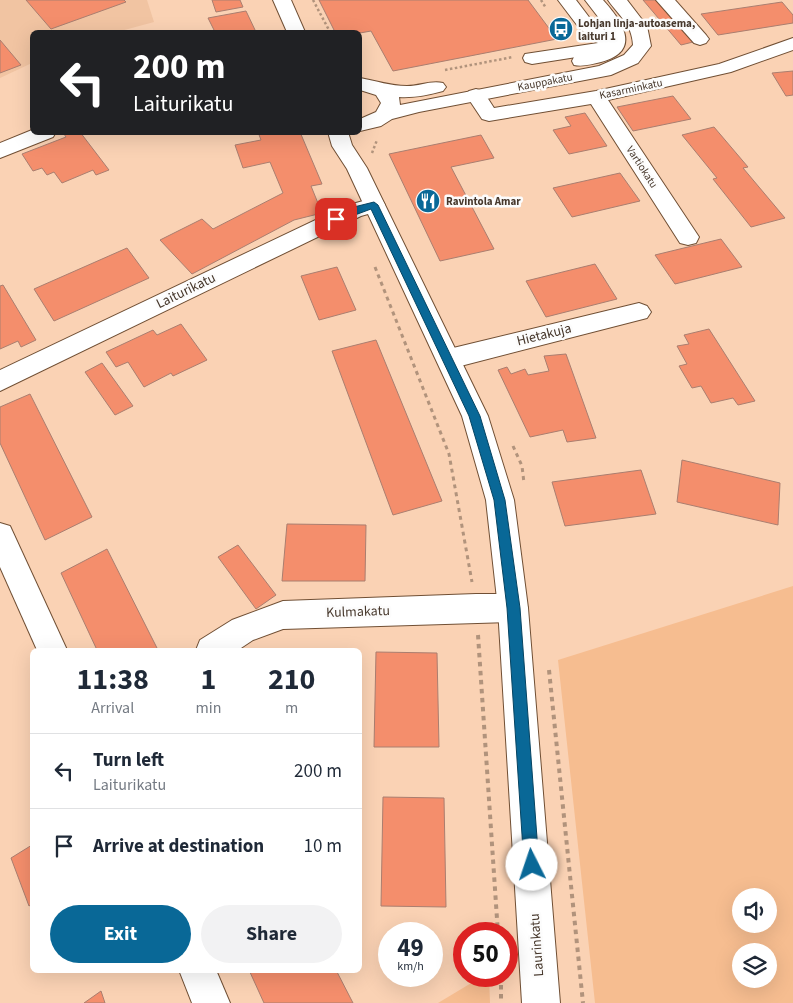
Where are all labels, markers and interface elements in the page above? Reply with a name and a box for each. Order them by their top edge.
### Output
bus stop icon: Lohjan linja-autoasema, laituri 1 [548,16,574,42]
place label: Lohjan linja-autoasema, laituri 1 [578,16,695,44]
text: 200 m [133,42,225,92]
icon: left [50,50,115,115]
street label: Kauppakatu [516,69,574,95]
street label: Kasarminkatu [598,75,664,103]
text: Laiturikatu [133,88,234,120]
street label: Vartiokatu [623,143,661,191]
restaurant icon: Ravintola Amar [415,188,441,214]
place label: Ravintola Amar [446,194,521,209]
pin [315,198,357,240]
icon: arrive [322,205,350,233]
street label: Laiturikatu [153,268,219,314]
street label: Hietakuja [515,319,573,351]
street label: Kulmakatu [326,601,390,623]
text: 11:38 [77,658,149,701]
text: 1 [200,658,216,701]
text: 210 [268,658,315,701]
text: Arrival [91,697,134,719]
text: min [195,697,221,719]
text: m [285,697,298,719]
text: Turn left [93,747,164,774]
icon: left [50,757,78,785]
text: 200 m [294,758,342,785]
text: Laiturikatu [93,774,166,796]
icon: arrive [50,832,78,860]
text: Arrive at destination [93,833,264,860]
text: 10 m [304,833,342,860]
position arrow [505,838,557,890]
map controls [732,888,777,988]
button: sound [732,888,777,933]
button: Exit [50,905,191,963]
button: Share [201,905,342,963]
street label: Laurinkatu [525,913,549,977]
speed limit sign: 50 [453,922,518,987]
text: 49 [397,930,424,966]
button: layers [732,943,777,988]
text: km/h [397,958,424,975]

